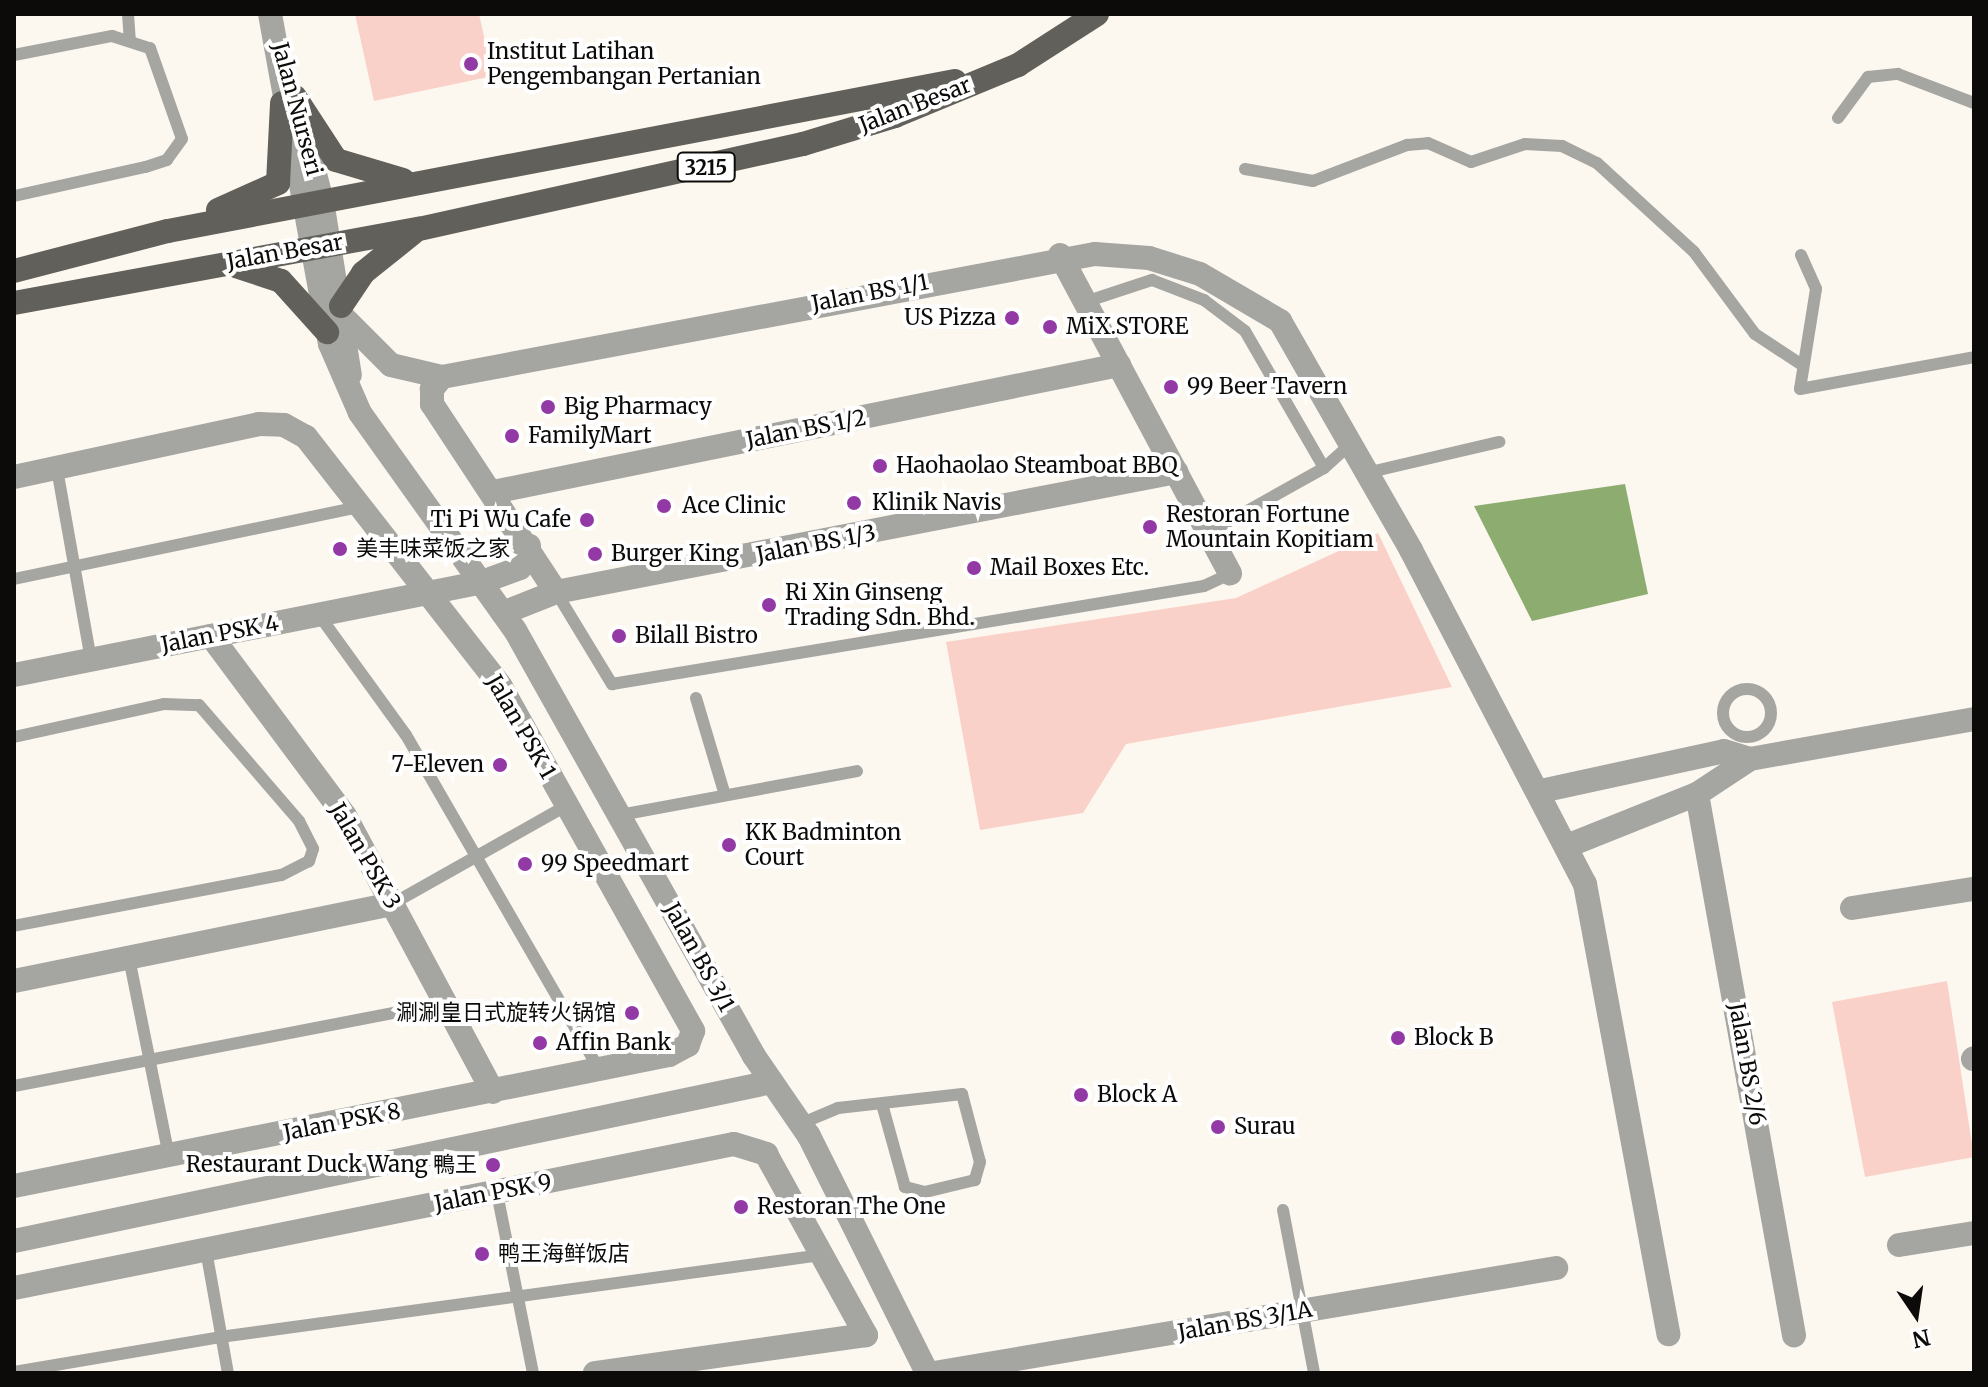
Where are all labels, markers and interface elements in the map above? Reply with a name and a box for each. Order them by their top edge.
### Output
place label: Institut Latihan Pengembangan Pertanian [487,38,761,90]
street label: Jalan Nurseri [266,39,328,179]
marker: Institut Latihan Pengembangan Pertanian [462,55,480,73]
street label: Jalan Besar [855,72,975,138]
road number: 3215 [676,151,736,183]
street label: Jalan Besar [225,229,345,275]
street label: Jalan BS 1/1 [809,269,931,317]
place label: US Pizza [904,305,996,331]
marker: US Pizza [1003,309,1021,327]
place label: MiX.STORE [1066,314,1188,340]
marker: MiX.STORE [1041,318,1059,336]
place label: 99 Beer Tavern [1187,374,1347,400]
marker: 99 Beer Tavern [1162,378,1180,396]
place label: Big Pharmacy [564,394,712,420]
marker: Big Pharmacy [539,398,557,416]
street label: Jalan BS 1/2 [744,404,868,454]
place label: FamilyMart [528,423,652,449]
marker: FamilyMart [503,427,521,445]
place label: Haohaolao Steamboat BBQ [896,453,1178,479]
marker: Haohaolao Steamboat BBQ [871,457,889,475]
place label: Klinik Navis [872,490,1002,516]
marker: Klinik Navis [843,492,865,514]
place label: Ace Clinic [682,493,786,519]
marker: Ace Clinic [653,495,675,517]
place label: Restoran Fortune Mountain Kopitiam [1166,501,1374,552]
place label: Ti Pi Wu Cafe [431,507,571,533]
marker: Ti Pi Wu Cafe [578,511,596,529]
marker: Restoran Fortune Mountain Kopitiam [1141,518,1159,536]
street label: Jalan BS 1/3 [754,520,878,568]
place label: 美丰味菜饭之家 [356,536,510,562]
marker: 美丰味菜饭之家 [331,540,349,558]
place label: Burger King [611,541,739,567]
marker: Burger King [586,545,604,563]
place label: Mail Boxes Etc. [990,555,1149,581]
marker: Mail Boxes Etc. [965,559,983,577]
place label: Ri Xin Ginseng Trading Sdn. Bhd. [785,579,975,630]
marker: Ri Xin Ginseng Trading Sdn. Bhd. [760,596,778,614]
street label: Jalan PSK 4 [159,610,281,658]
place label: Bilall Bistro [635,623,758,649]
marker: Bilall Bistro [610,627,628,645]
street label: Jalan PSK 1 [481,670,561,784]
place label: 7-Eleven [392,752,484,778]
marker: 7-Eleven [491,756,509,774]
street label: Jalan PSK 3 [324,798,406,914]
place label: KK Badminton Court [745,819,901,870]
marker: KK Badminton Court [720,836,738,854]
place label: 99 Speedmart [541,851,689,877]
marker: 99 Speedmart [516,855,534,873]
street label: Jalan BS 3/1 [658,898,740,1016]
place label: 涮涮皇日式旋转火锅馆 [396,1000,616,1026]
street label: Jalan BS 2/6 [1723,1001,1771,1127]
marker: 涮涮皇日式旋转火锅馆 [623,1004,641,1022]
place label: Block B [1414,1025,1494,1051]
marker: Block B [1389,1029,1407,1047]
place label: Affin Bank [556,1030,671,1056]
marker: Affin Bank [531,1034,549,1052]
place label: Block A [1097,1082,1177,1108]
marker: Block A [1072,1086,1090,1104]
street label: Jalan PSK 8 [281,1098,403,1146]
place label: Surau [1234,1114,1295,1140]
marker: Surau [1209,1118,1227,1136]
place label: Restaurant Duck Wang 鴨王 [186,1152,477,1178]
marker: Restaurant Duck Wang 鴨王 [484,1156,502,1174]
street label: Jalan PSK 9 [432,1169,554,1217]
place label: Restoran The One [757,1194,945,1220]
marker: Restoran The One [732,1198,750,1216]
place label: 鸭王海鲜饭店 [498,1241,630,1267]
marker: 鸭王海鲜饭店 [473,1245,491,1263]
north arrow [1876,1275,1956,1355]
street label: Jalan BS 3/1A [1176,1296,1314,1346]
text: N [1910,1323,1933,1354]

